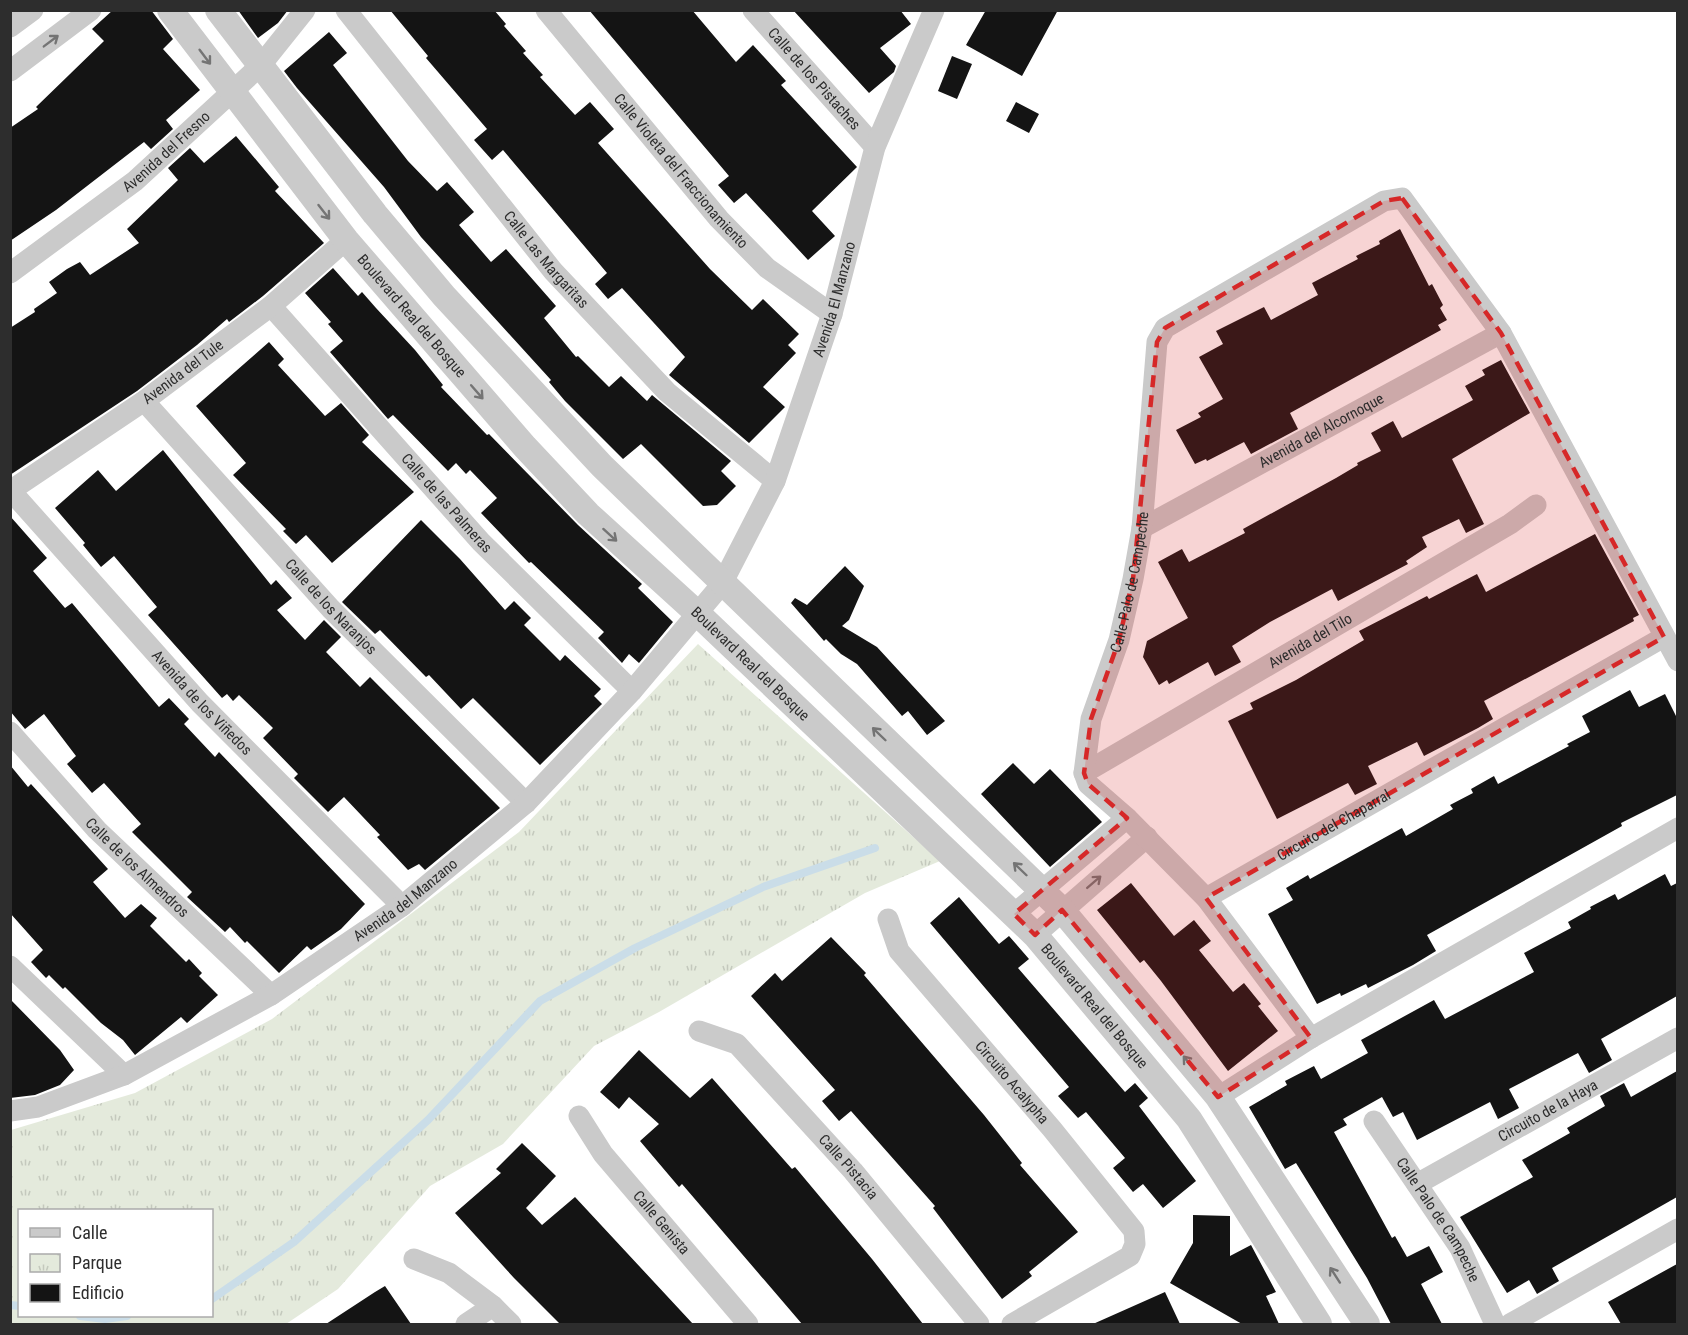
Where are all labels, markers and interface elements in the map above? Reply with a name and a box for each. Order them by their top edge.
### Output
street label: Calle de los Pistaches [764,24,864,134]
one-way arrow [43,35,59,48]
one-way arrow [198,49,211,65]
street label: Calle Violeta del Fraccionamiento [610,90,752,252]
street label: Avenida del Fresno [119,107,214,196]
one-way arrow [317,203,330,219]
street label: Calle Las Margaritas [500,207,592,312]
street label: Avenida El Manzano [809,240,859,359]
street label: Boulevard Real del Bosque [353,251,470,381]
street label: Avenida del Tule [139,336,227,408]
one-way arrow [471,384,484,400]
street label: Avenida del Alcornoque [1256,389,1387,472]
street label: Calle de las Palmeras [397,450,496,557]
street label: Calle Palo de Campeche [1106,511,1152,655]
one-way arrow [603,527,618,542]
street label: Calle de los Naranjos [281,555,381,658]
street label: Boulevard Real del Bosque [687,603,813,724]
street label: Avenida del Tilo [1265,609,1355,672]
street label: Avenida de los Viñedos [148,646,256,759]
one-way arrow [872,727,887,741]
street label: Circuito del Chaparral [1274,786,1394,865]
street label: Calle de los Almendros [82,814,193,921]
street label: Avenida del Manzano [350,855,461,945]
one-way arrow [1013,861,1028,876]
one-way arrow [1086,875,1101,889]
street label: Boulevard Real del Bosque [1037,940,1152,1072]
street label: Circuito Acalypha [971,1037,1052,1127]
one-way arrow [1183,1055,1196,1071]
street label: Circuito de la Haya [1495,1076,1601,1146]
street label: Calle Pistacia [815,1130,882,1203]
street label: Calle Palo de Campeche [1392,1154,1483,1285]
street label: Calle Genista [629,1187,694,1258]
legend [18,1209,213,1317]
text: Calle [72,1222,108,1243]
text: Parque [72,1252,122,1273]
one-way arrow [1329,1267,1342,1284]
text: Edificio [72,1282,124,1303]

